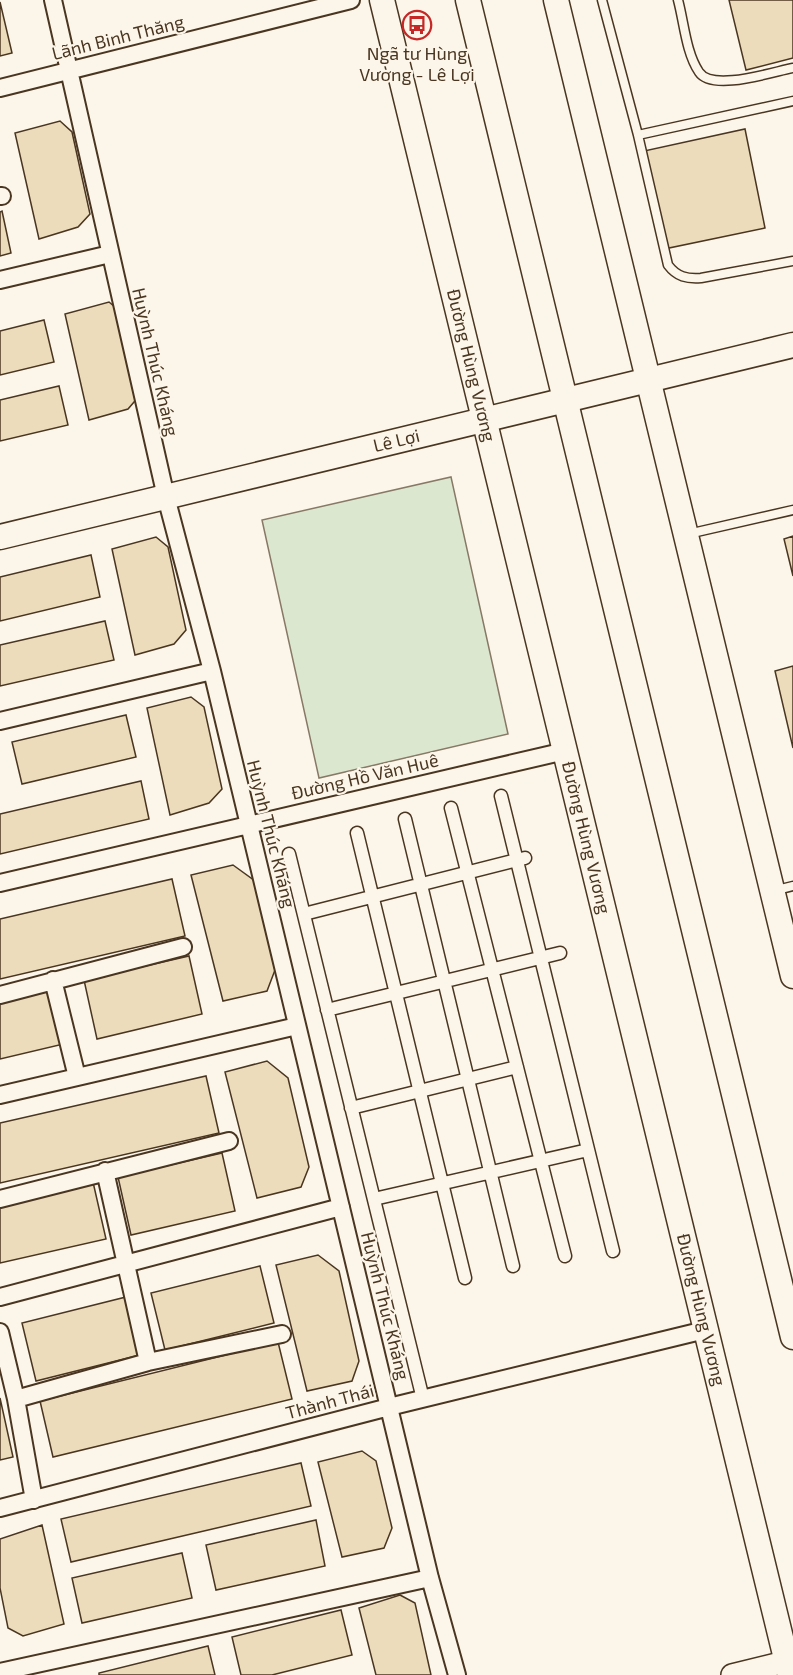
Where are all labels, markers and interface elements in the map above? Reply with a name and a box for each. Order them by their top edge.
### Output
bus stop icon: Ngã tư Hùng Vương - Lê Lợi [401,9,433,41]
street label: Lãnh Binh Thăng [49,10,186,64]
place label: Ngã tư Hùng Vương - Lê Lợi [359,42,475,85]
street label: Huỳnh Thúc Kháng [128,285,184,438]
street label: Đường Hùng Vương [443,287,501,444]
street label: Lê Lợi [371,424,422,456]
street label: Đường Hồ Văn Huê [289,748,440,804]
street label: Huỳnh Thúc Kháng [243,757,301,910]
street label: Đường Hùng Vương [558,759,616,916]
street label: Huỳnh Thúc Kháng [357,1229,415,1382]
street label: Đường Hùng Vương [673,1231,731,1388]
street label: Thành Thái [283,1379,376,1423]

